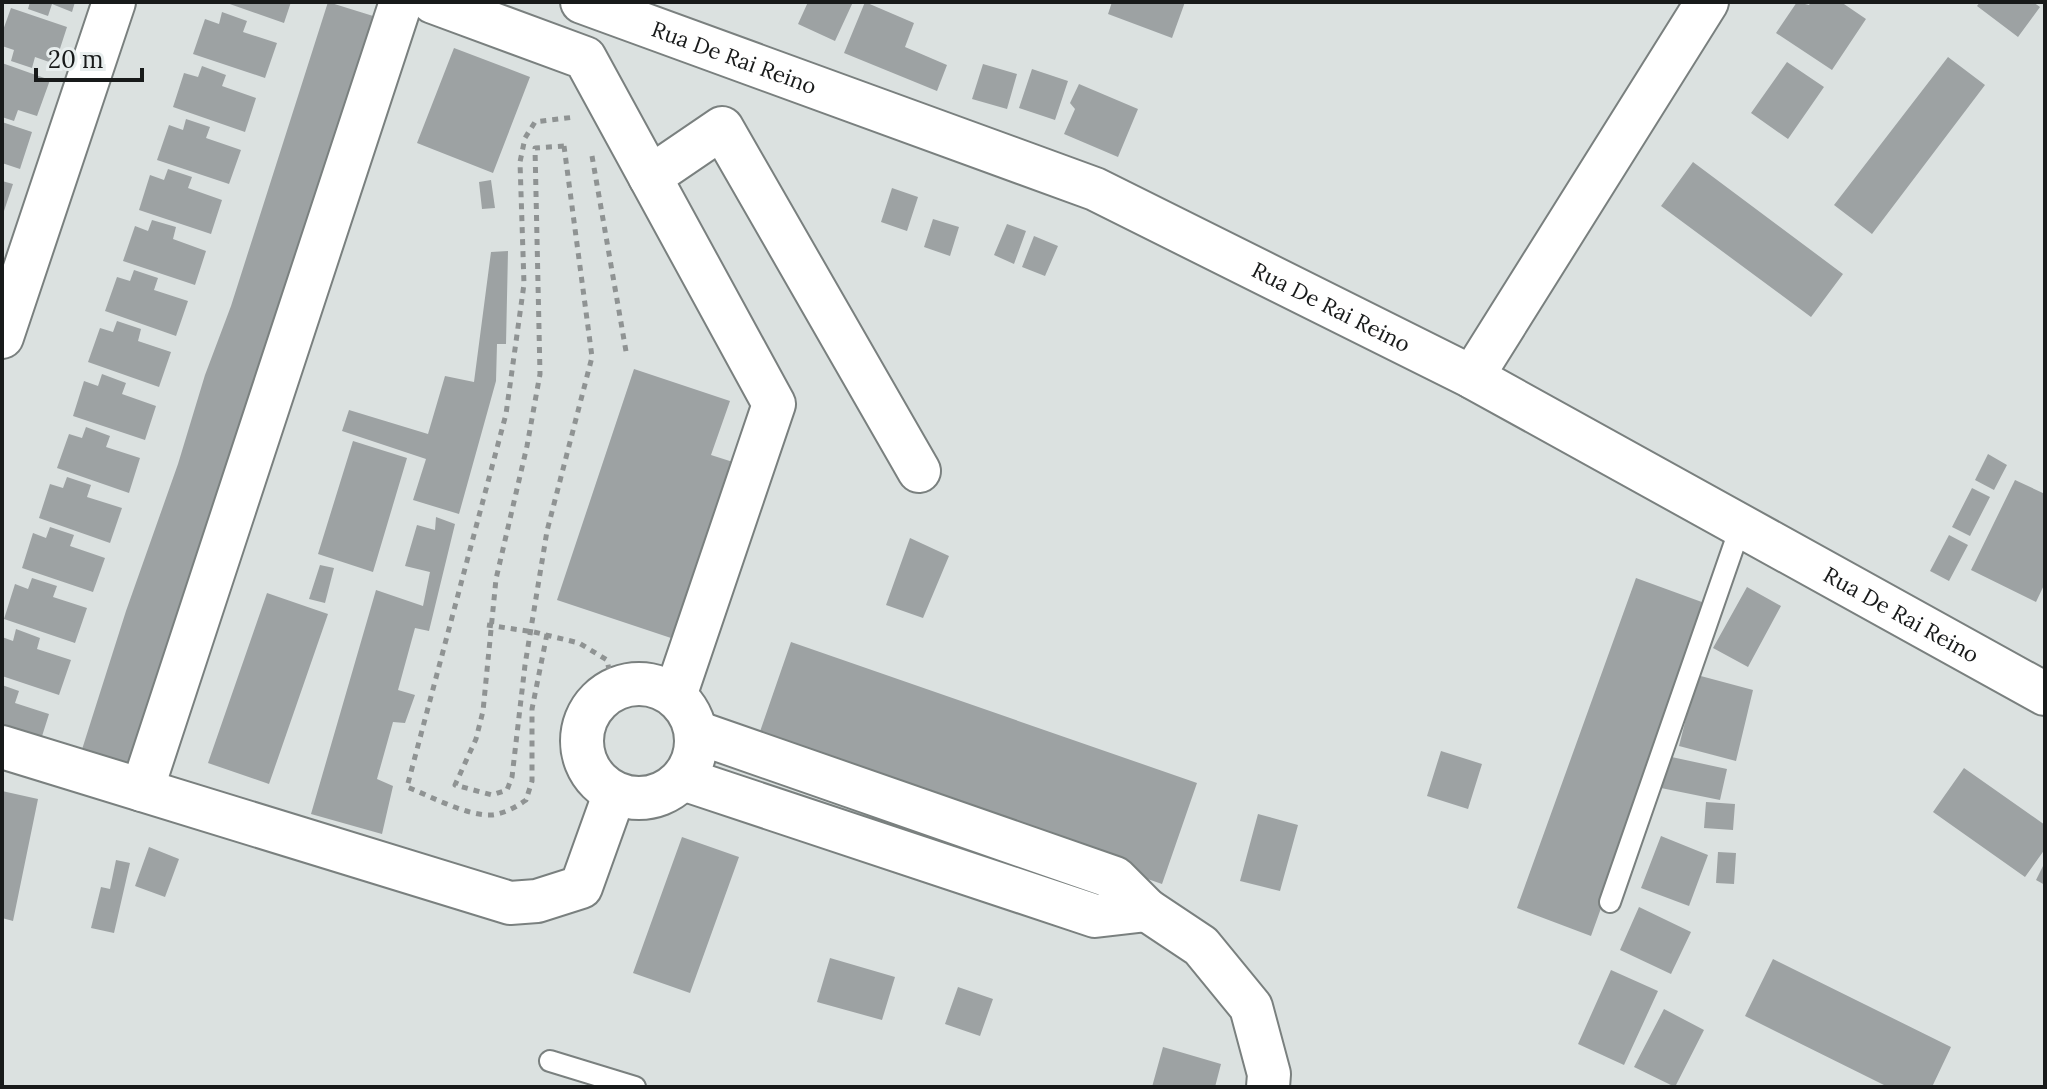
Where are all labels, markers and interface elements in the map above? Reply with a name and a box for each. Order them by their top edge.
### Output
street label: Rua De Rai Reino [648,15,820,100]
scale bar [36,32,142,82]
text: 20 m [48,44,104,75]
street label: Rua De Rai Reino [1247,256,1415,358]
street label: Rua De Rai Reino [1819,560,1984,669]

